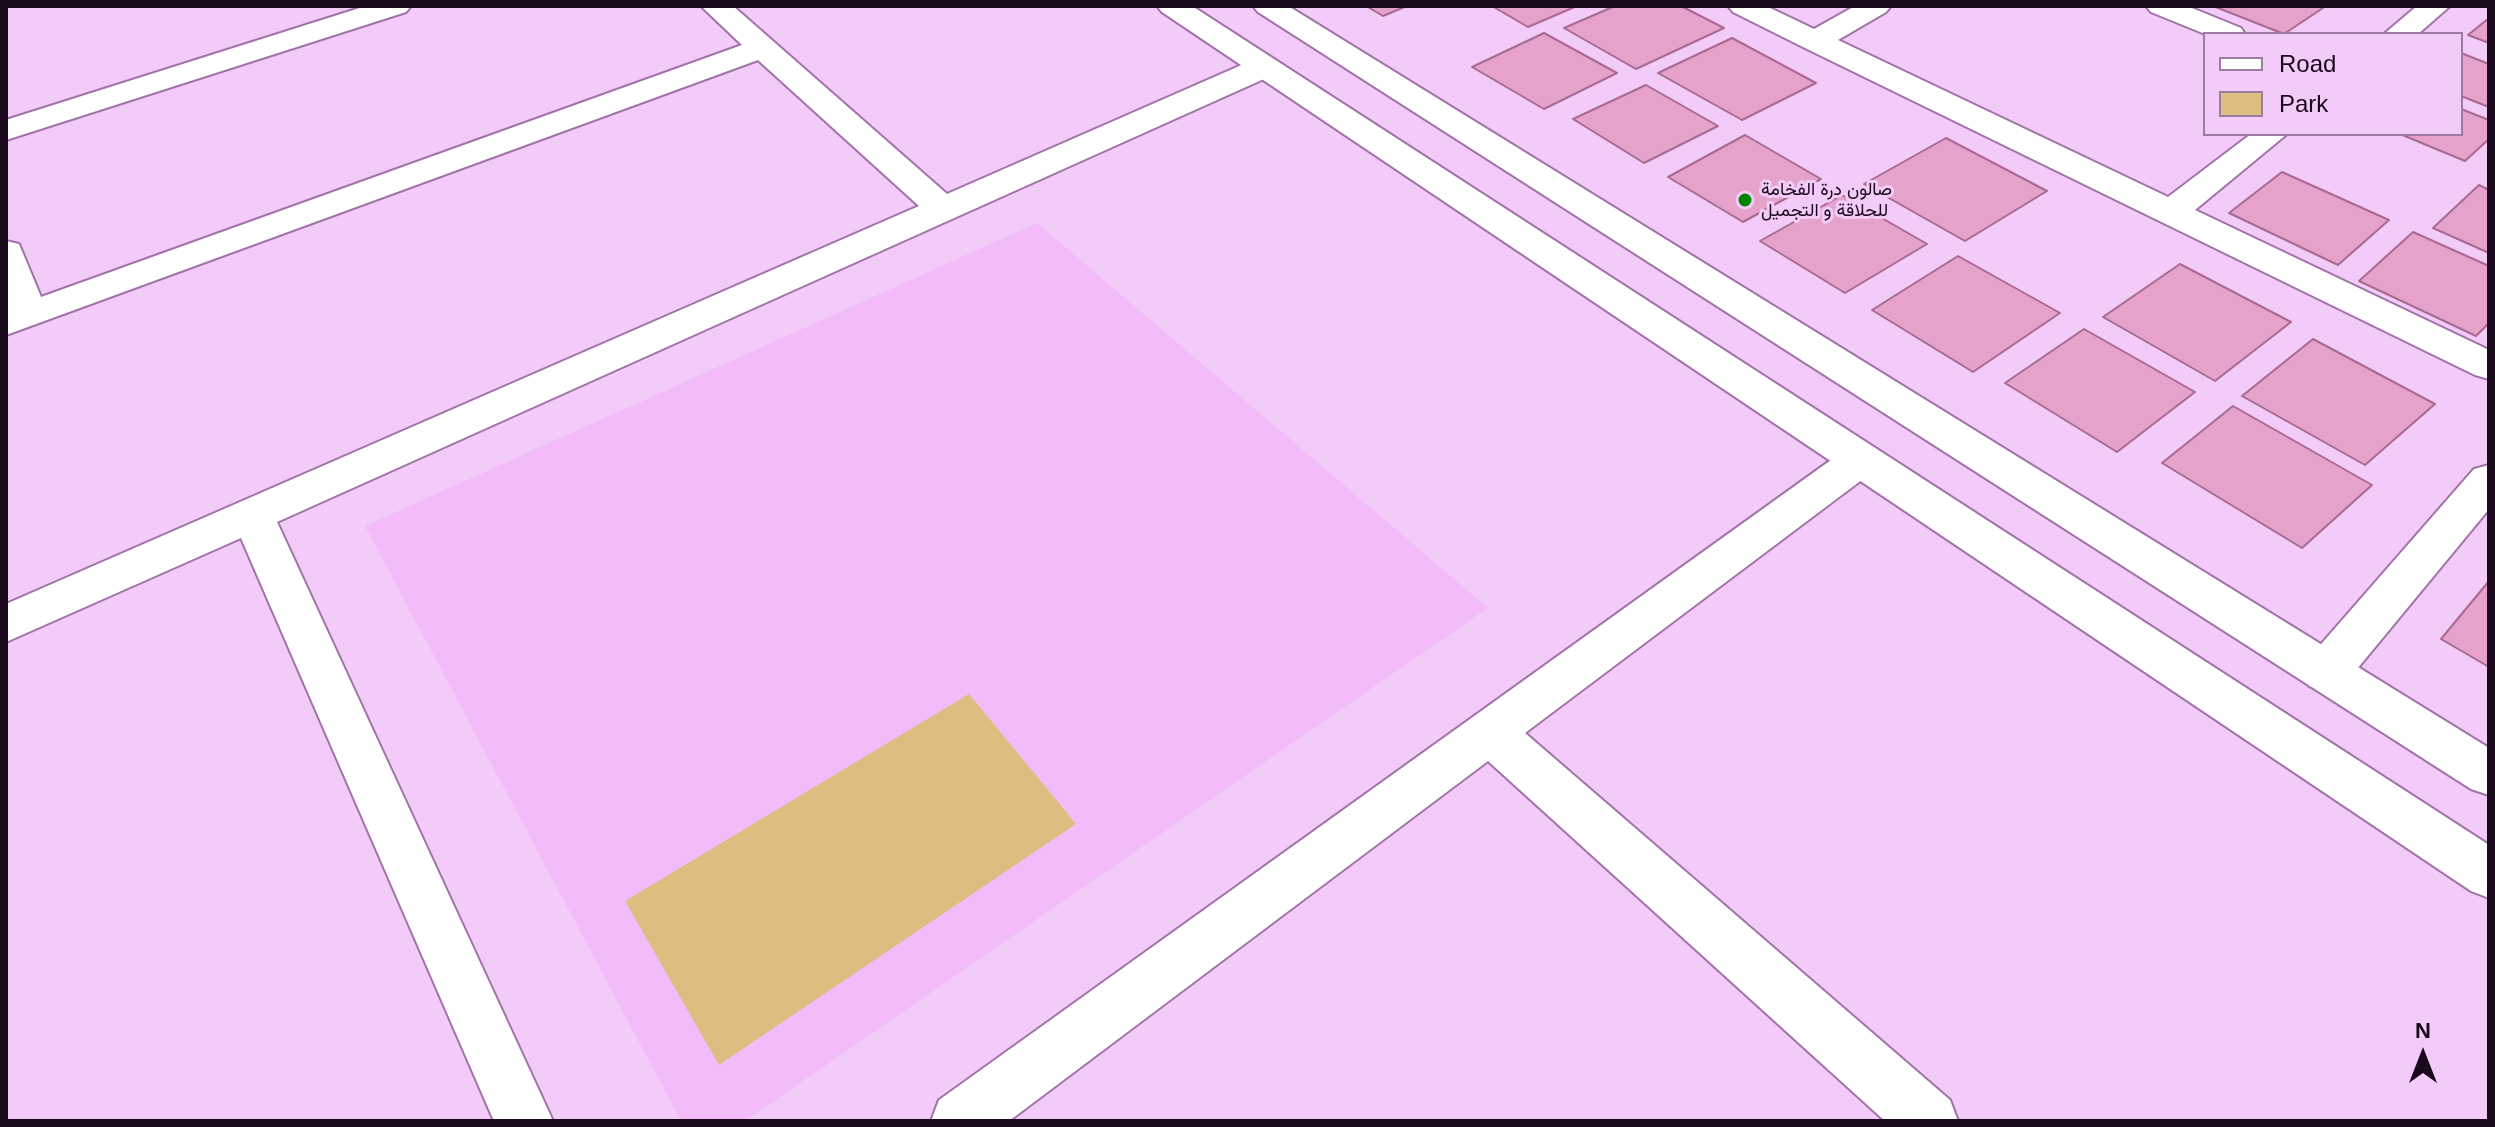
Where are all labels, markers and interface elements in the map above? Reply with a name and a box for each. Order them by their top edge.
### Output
legend [2203,32,2463,136]
text: Road [2279,50,2336,77]
text: Park [2279,90,2328,117]
place label: صالون درة الفخامة للحلاقة و التجميل [1761,179,1892,222]
marker: صالون درة الفخامة للحلاقة و التجميل [1736,191,1754,209]
north arrow [2383,1015,2463,1095]
text: N [2415,1018,2431,1043]

